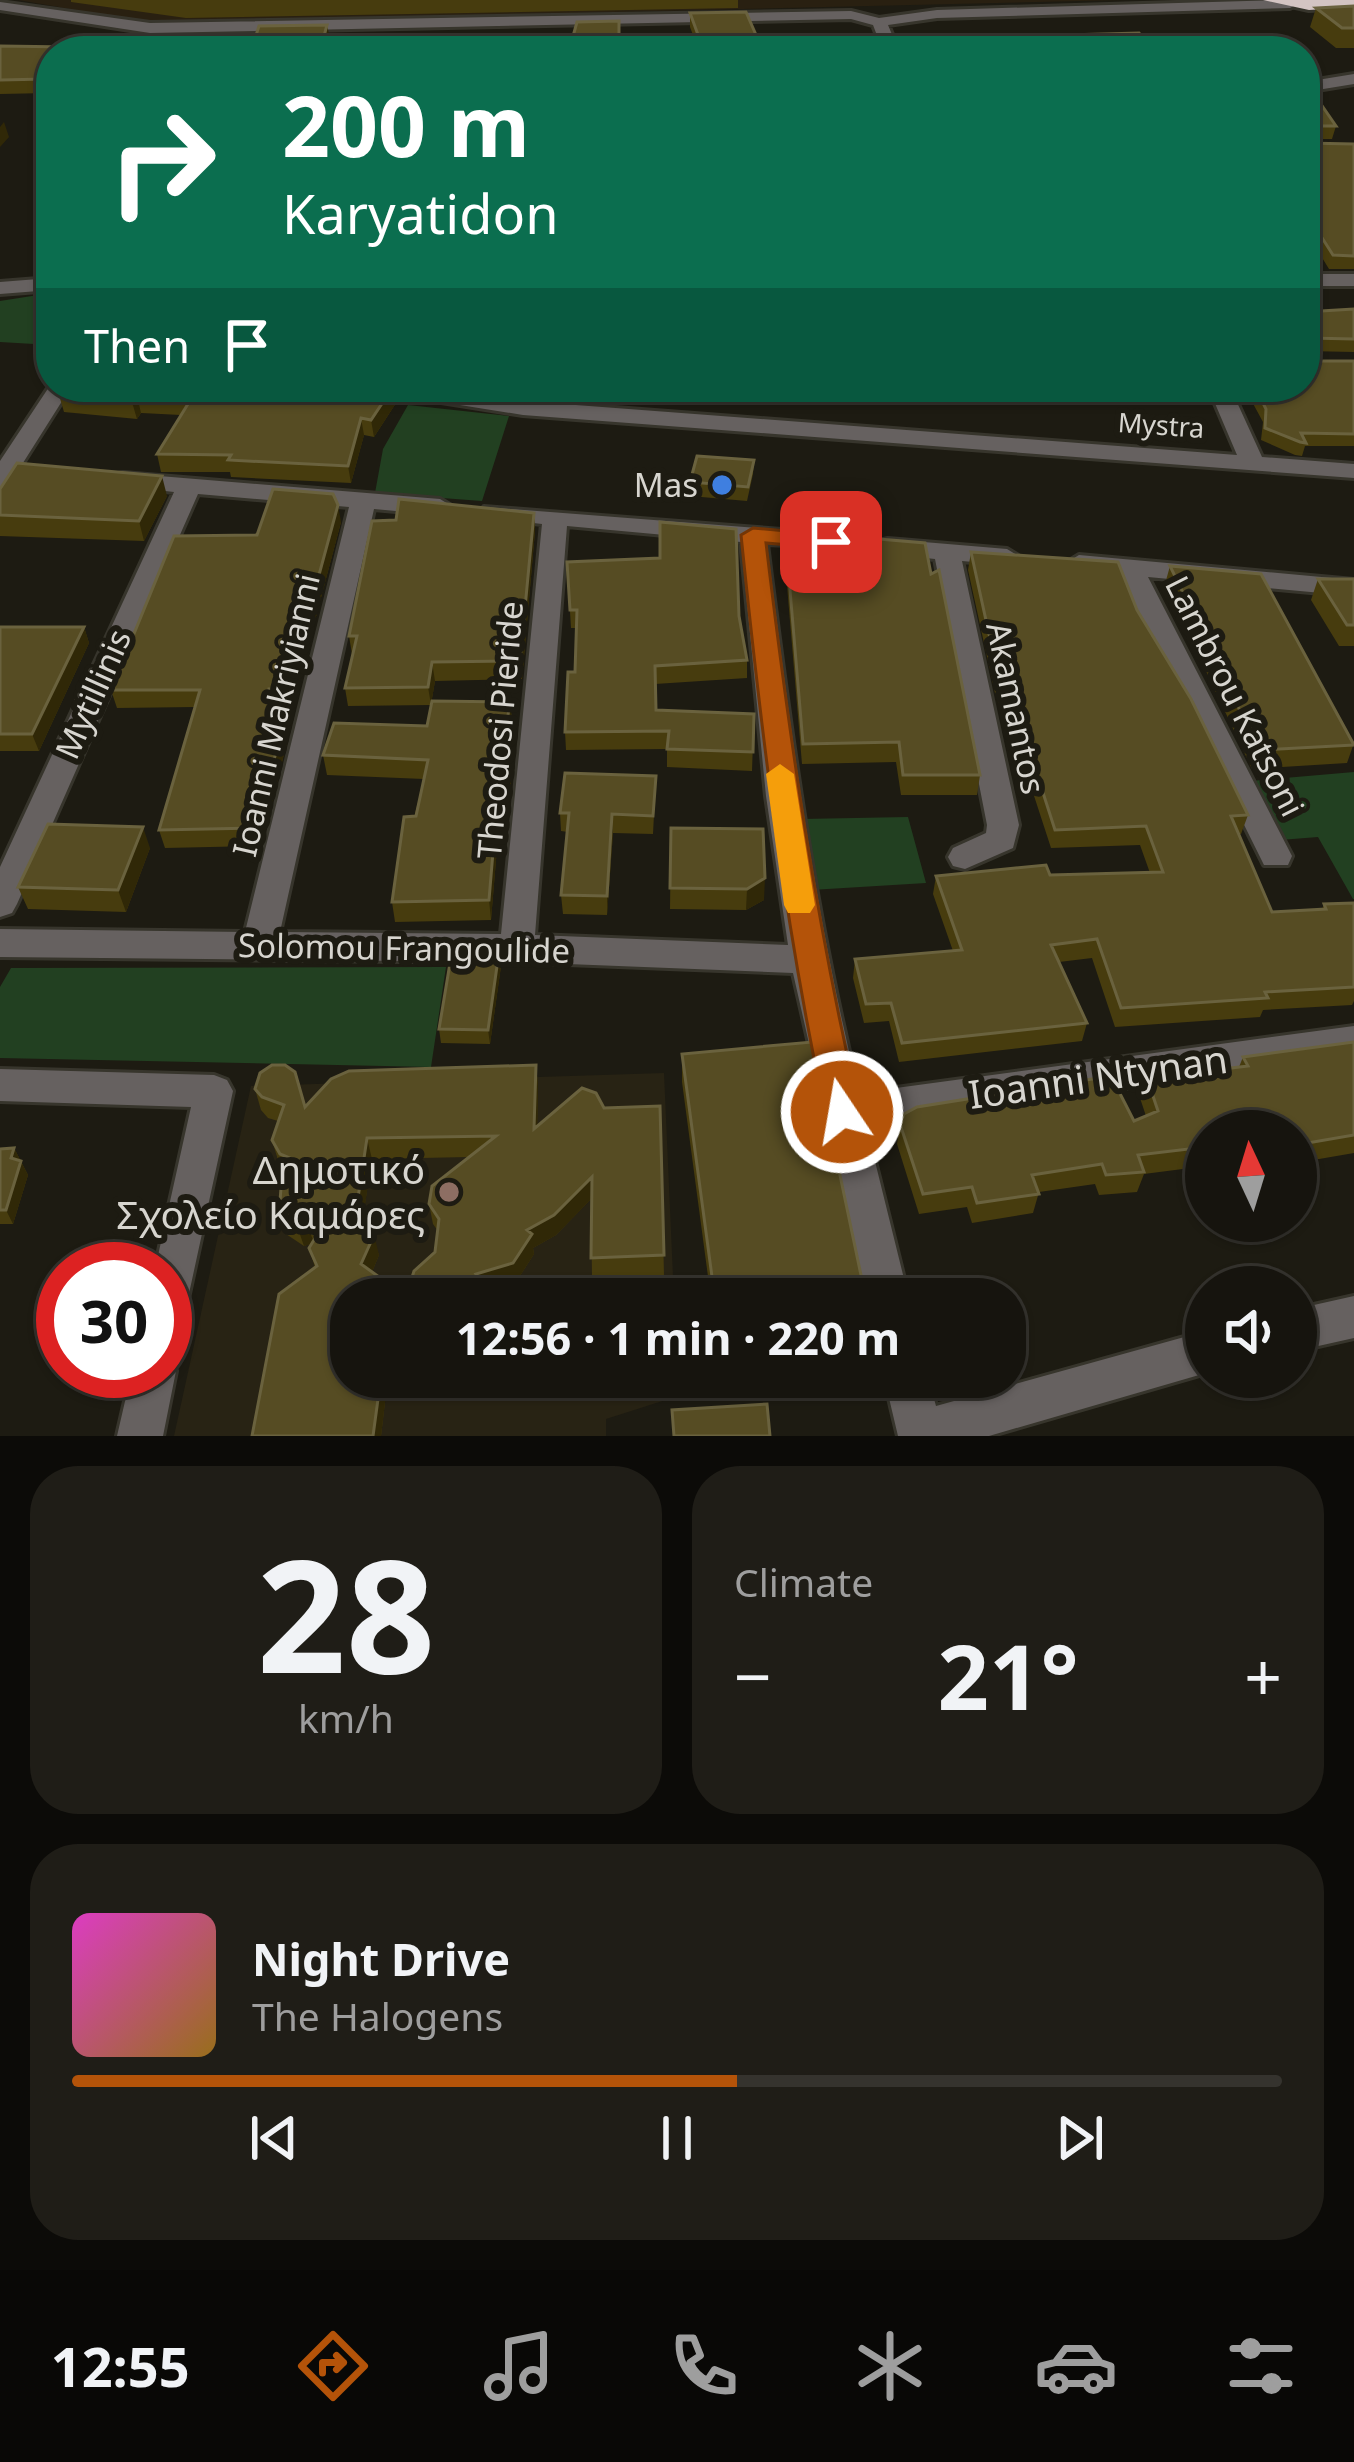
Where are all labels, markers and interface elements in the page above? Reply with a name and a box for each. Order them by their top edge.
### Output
text: 200 m [282,67,530,182]
icon: right [84,84,240,240]
text: Karyatidon [282,176,559,250]
icon: arrive [214,312,280,378]
text: Then [84,315,190,376]
street label: Mystra [1117,403,1206,446]
place label: Mas [634,462,698,507]
marker: Mas [709,472,735,498]
pin [780,491,882,593]
icon: arrive [798,509,864,575]
street label: Lambrou Katsoni [1155,568,1316,824]
street label: Ioanni Makriyianni [221,569,330,861]
street label: Theodosi Pieride [466,599,533,861]
street label: Akamantos [976,618,1057,798]
street label: Mytillinis [44,622,141,766]
street label: Solomou Frangoulide [238,922,570,973]
street label: Ioanni Ntynan [965,1031,1231,1120]
position arrow [779,1049,905,1175]
north arrow [1185,1110,1317,1242]
map controls [1185,1110,1317,1398]
place label: Δημοτικό Σχολείο Καμάρες [116,1142,425,1240]
marker: Δημοτικό Σχολείο Καμάρες [436,1179,462,1205]
speed limit sign: 30 [36,1242,192,1398]
button: sound [1185,1266,1317,1398]
text: 12:56 · 1 min · 220 m [456,1307,900,1368]
text: 28 [257,1506,435,1719]
text: Climate [734,1555,873,1608]
text: 21° [937,1614,1079,1736]
text: − [734,1630,772,1720]
text: + [1244,1630,1282,1720]
text: km/h [298,1691,394,1744]
text: Night Drive [252,1928,510,1989]
text: The Halogens [252,1989,503,2042]
icon: previous [241,2105,307,2171]
icon: pause [644,2105,710,2171]
icon: next [1047,2105,1113,2171]
icon: directions [291,2324,375,2408]
icon: music [477,2324,561,2408]
icon: phone [662,2324,746,2408]
icon: climate [848,2324,932,2408]
icon: car [1034,2324,1118,2408]
icon: filters [1219,2324,1303,2408]
text: 12:55 [51,2329,190,2403]

